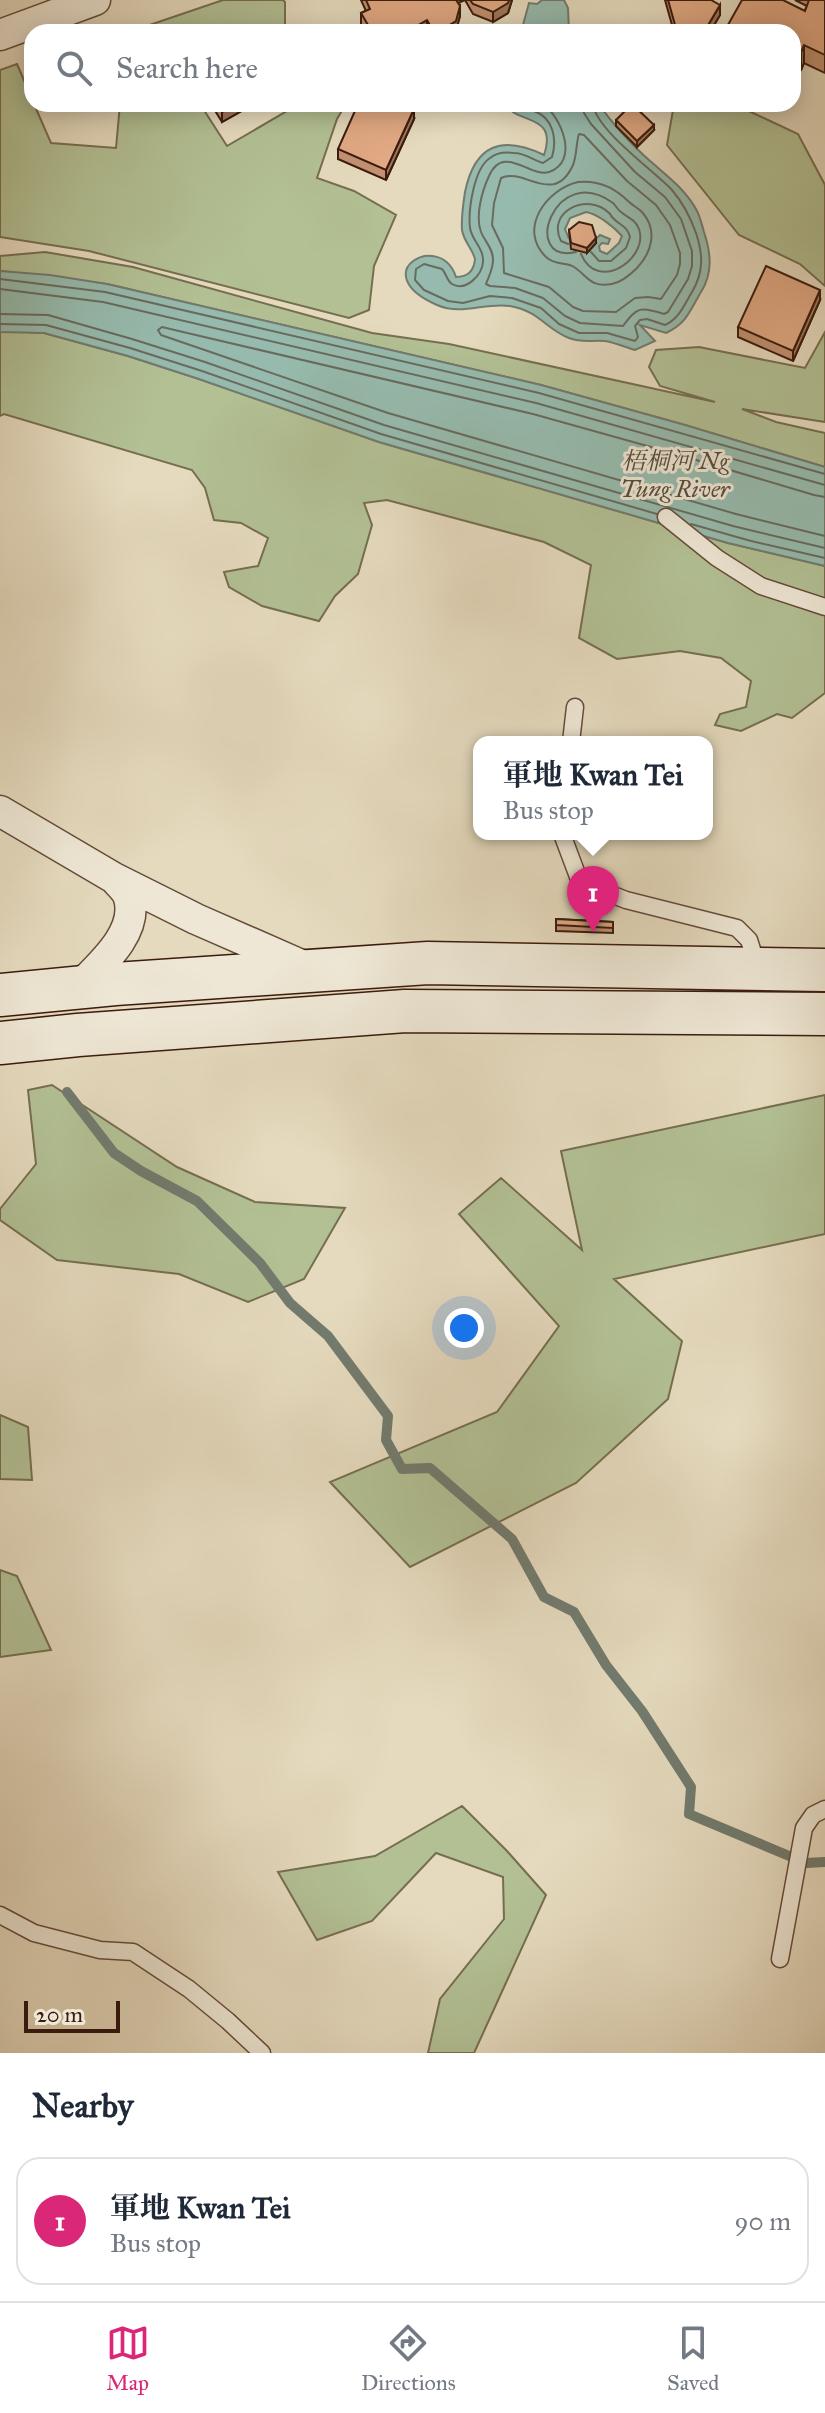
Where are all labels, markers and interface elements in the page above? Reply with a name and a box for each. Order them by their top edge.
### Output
search box [24,24,801,112]
icon: search [52,46,96,90]
text: Search here [116,50,258,86]
water label: 梧桐河 Ng Tung River [620,446,732,504]
popup [473,736,713,840]
text: 軍地 Kwan Tei [503,757,683,793]
text: Bus stop [503,794,594,826]
pin: 1 [567,866,619,932]
your location [444,1308,484,1348]
scale bar [24,1997,120,2033]
text: 20 m [36,2001,83,2028]
text: Nearby [32,2085,134,2126]
text: 軍地 Kwan Tei [110,2190,291,2226]
text: 1 [55,2205,65,2237]
text: 90 m [734,2205,791,2237]
text: Bus stop [110,2227,201,2259]
tab: Map [106,2321,150,2396]
tab: Directions [361,2321,456,2396]
tab: Saved [667,2321,719,2396]

